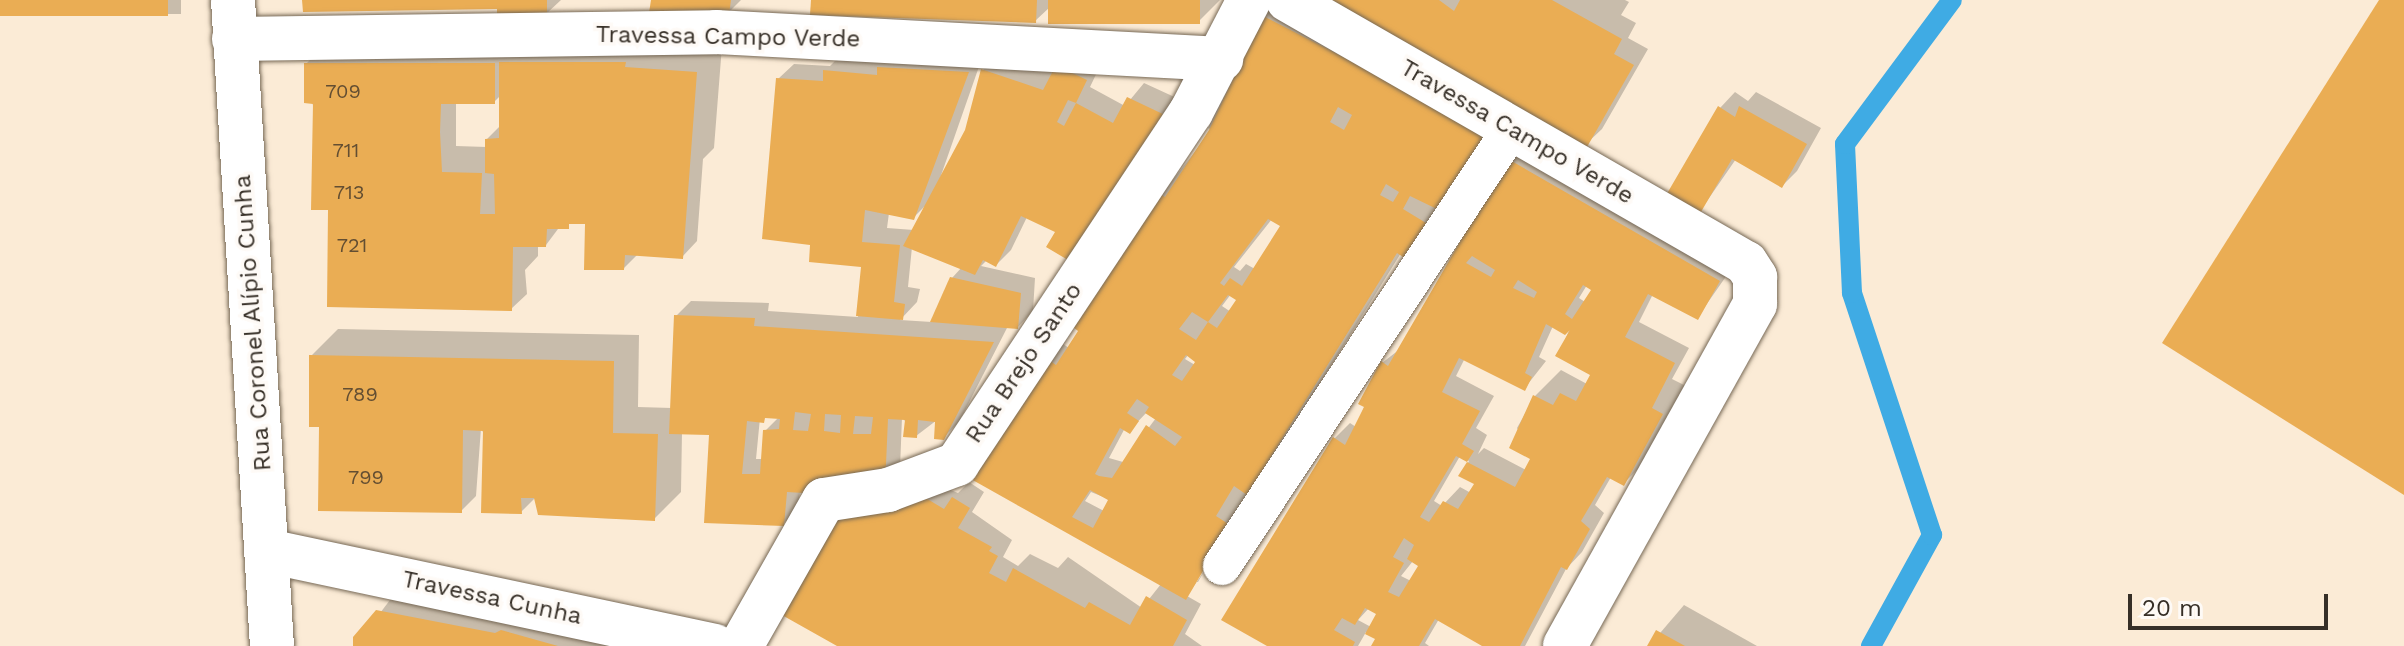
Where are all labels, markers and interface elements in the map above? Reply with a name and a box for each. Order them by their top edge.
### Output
street label: Travessa Campo Verde [595,20,861,54]
street label: Travessa Campo Verde [1395,53,1639,211]
house number: 709 [325,79,361,103]
house number: 711 [333,138,359,162]
street label: Rua Coronel Alípio Cunha [228,173,278,473]
house number: 713 [334,180,364,204]
house number: 721 [337,233,367,257]
street label: Rua Brejo Santo [959,277,1089,449]
house number: 789 [342,382,378,406]
house number: 799 [348,465,384,489]
street label: Travessa Cunha [399,565,585,631]
scale bar [2132,578,2332,628]
text: 20 m [2142,594,2202,622]

